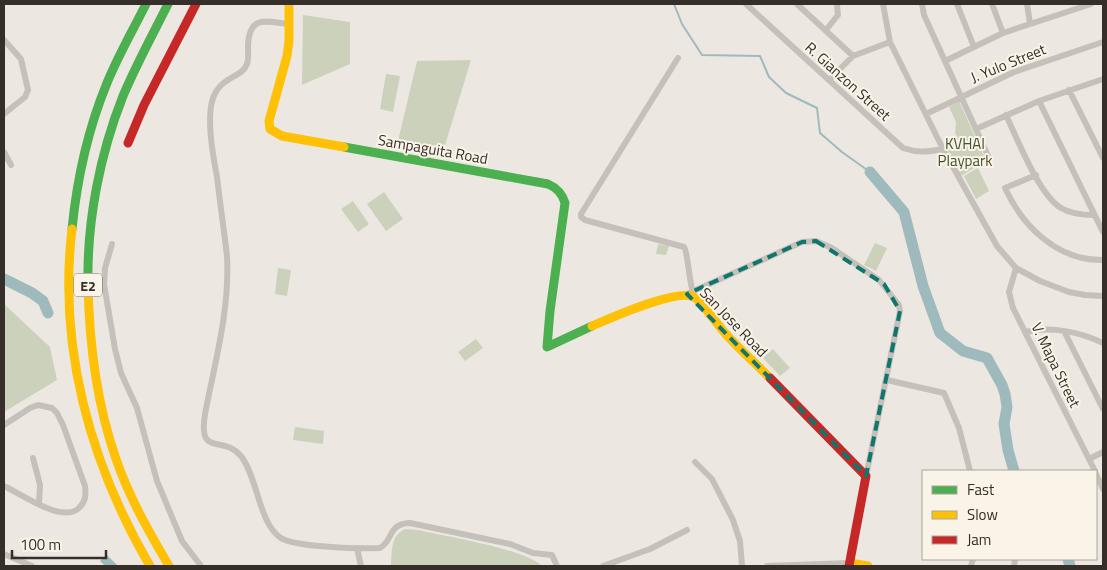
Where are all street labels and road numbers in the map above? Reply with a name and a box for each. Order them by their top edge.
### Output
street label: R. Gianzon Street [800,36,897,126]
street label: J. Yulo Street [967,37,1050,89]
street label: Sampaguita Road [376,128,490,170]
road number: E2 [74,274,102,296]
street label: San Jose Road [695,282,773,362]
street label: V. Mapa Street [1026,319,1087,412]

